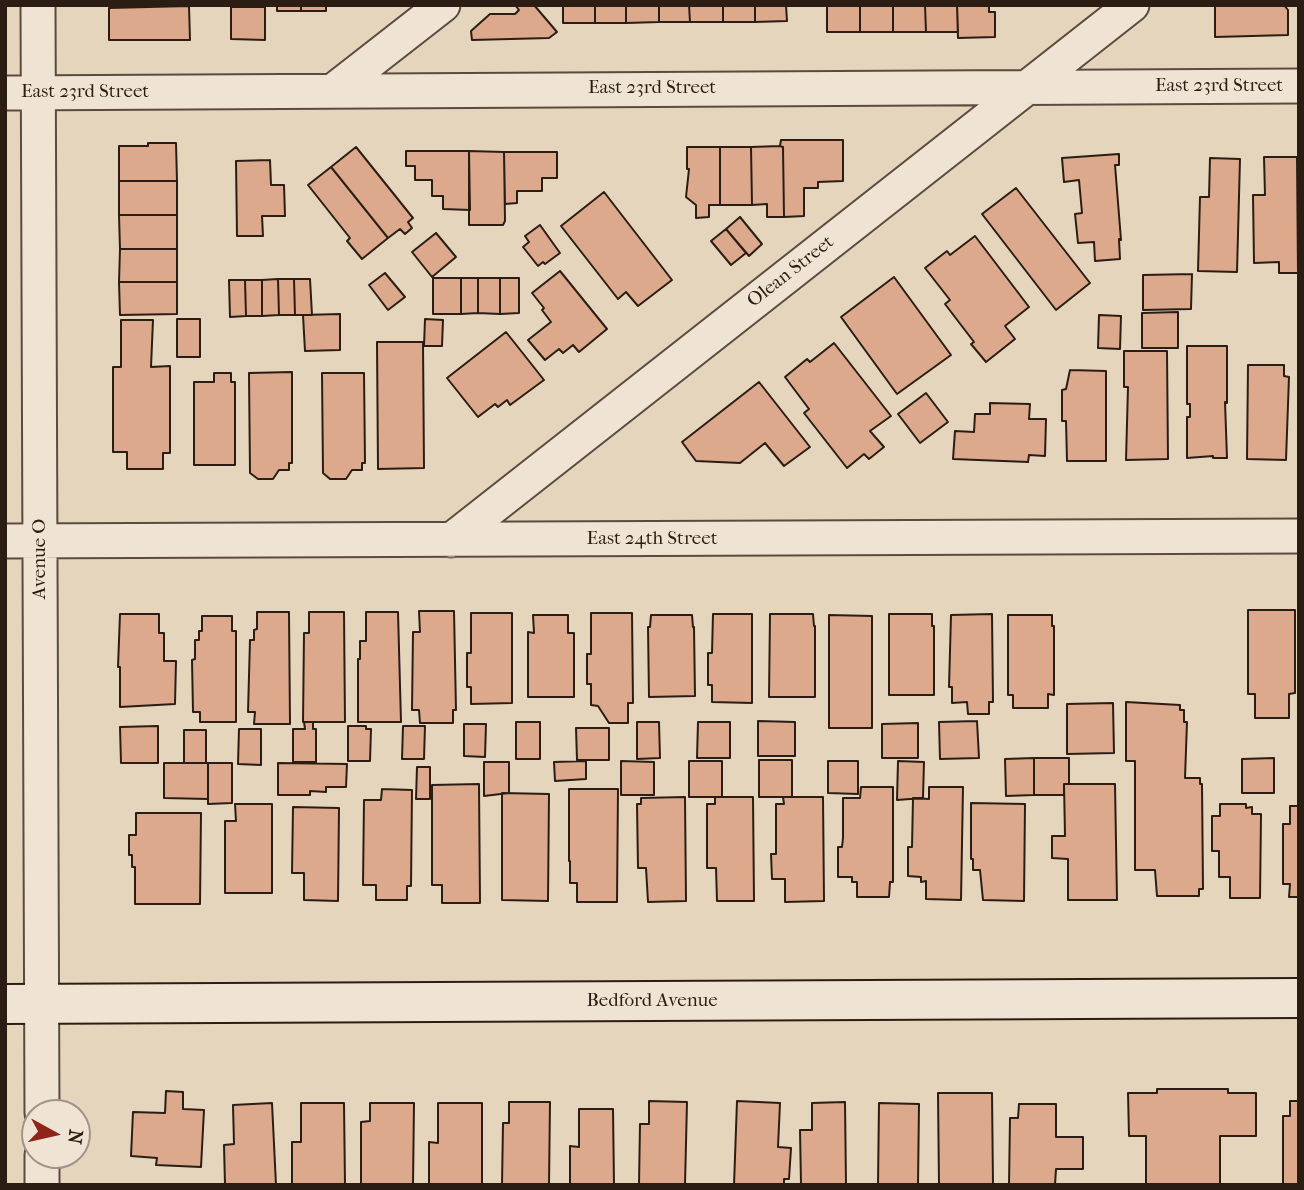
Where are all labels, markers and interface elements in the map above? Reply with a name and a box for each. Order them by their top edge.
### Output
street label: East 23rd Street [1155,75,1283,97]
street label: East 23rd Street [588,77,716,99]
street label: East 23rd Street [21,81,149,103]
street label: Olean Street [743,231,839,313]
street label: Avenue O [29,519,51,599]
street label: East 24th Street [587,528,717,550]
street label: Bedford Avenue [586,990,718,1012]
north arrow [21,1099,91,1169]
text: N [63,1128,87,1145]

